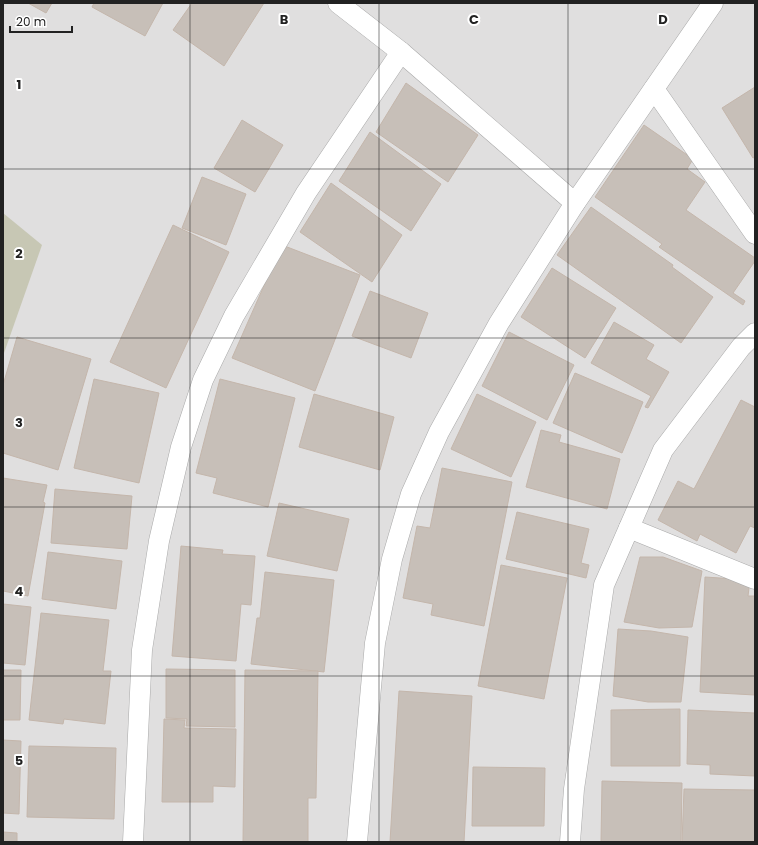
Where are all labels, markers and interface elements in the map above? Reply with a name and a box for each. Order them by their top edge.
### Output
scale bar [10,8,72,34]
text: B [280,10,289,29]
text: C [469,10,479,29]
text: D [658,10,668,29]
text: 20 m [16,13,46,30]
text: 1 [17,75,21,94]
text: 2 [15,244,23,263]
text: 3 [15,413,23,432]
text: 4 [15,582,24,601]
text: 5 [15,751,23,770]

